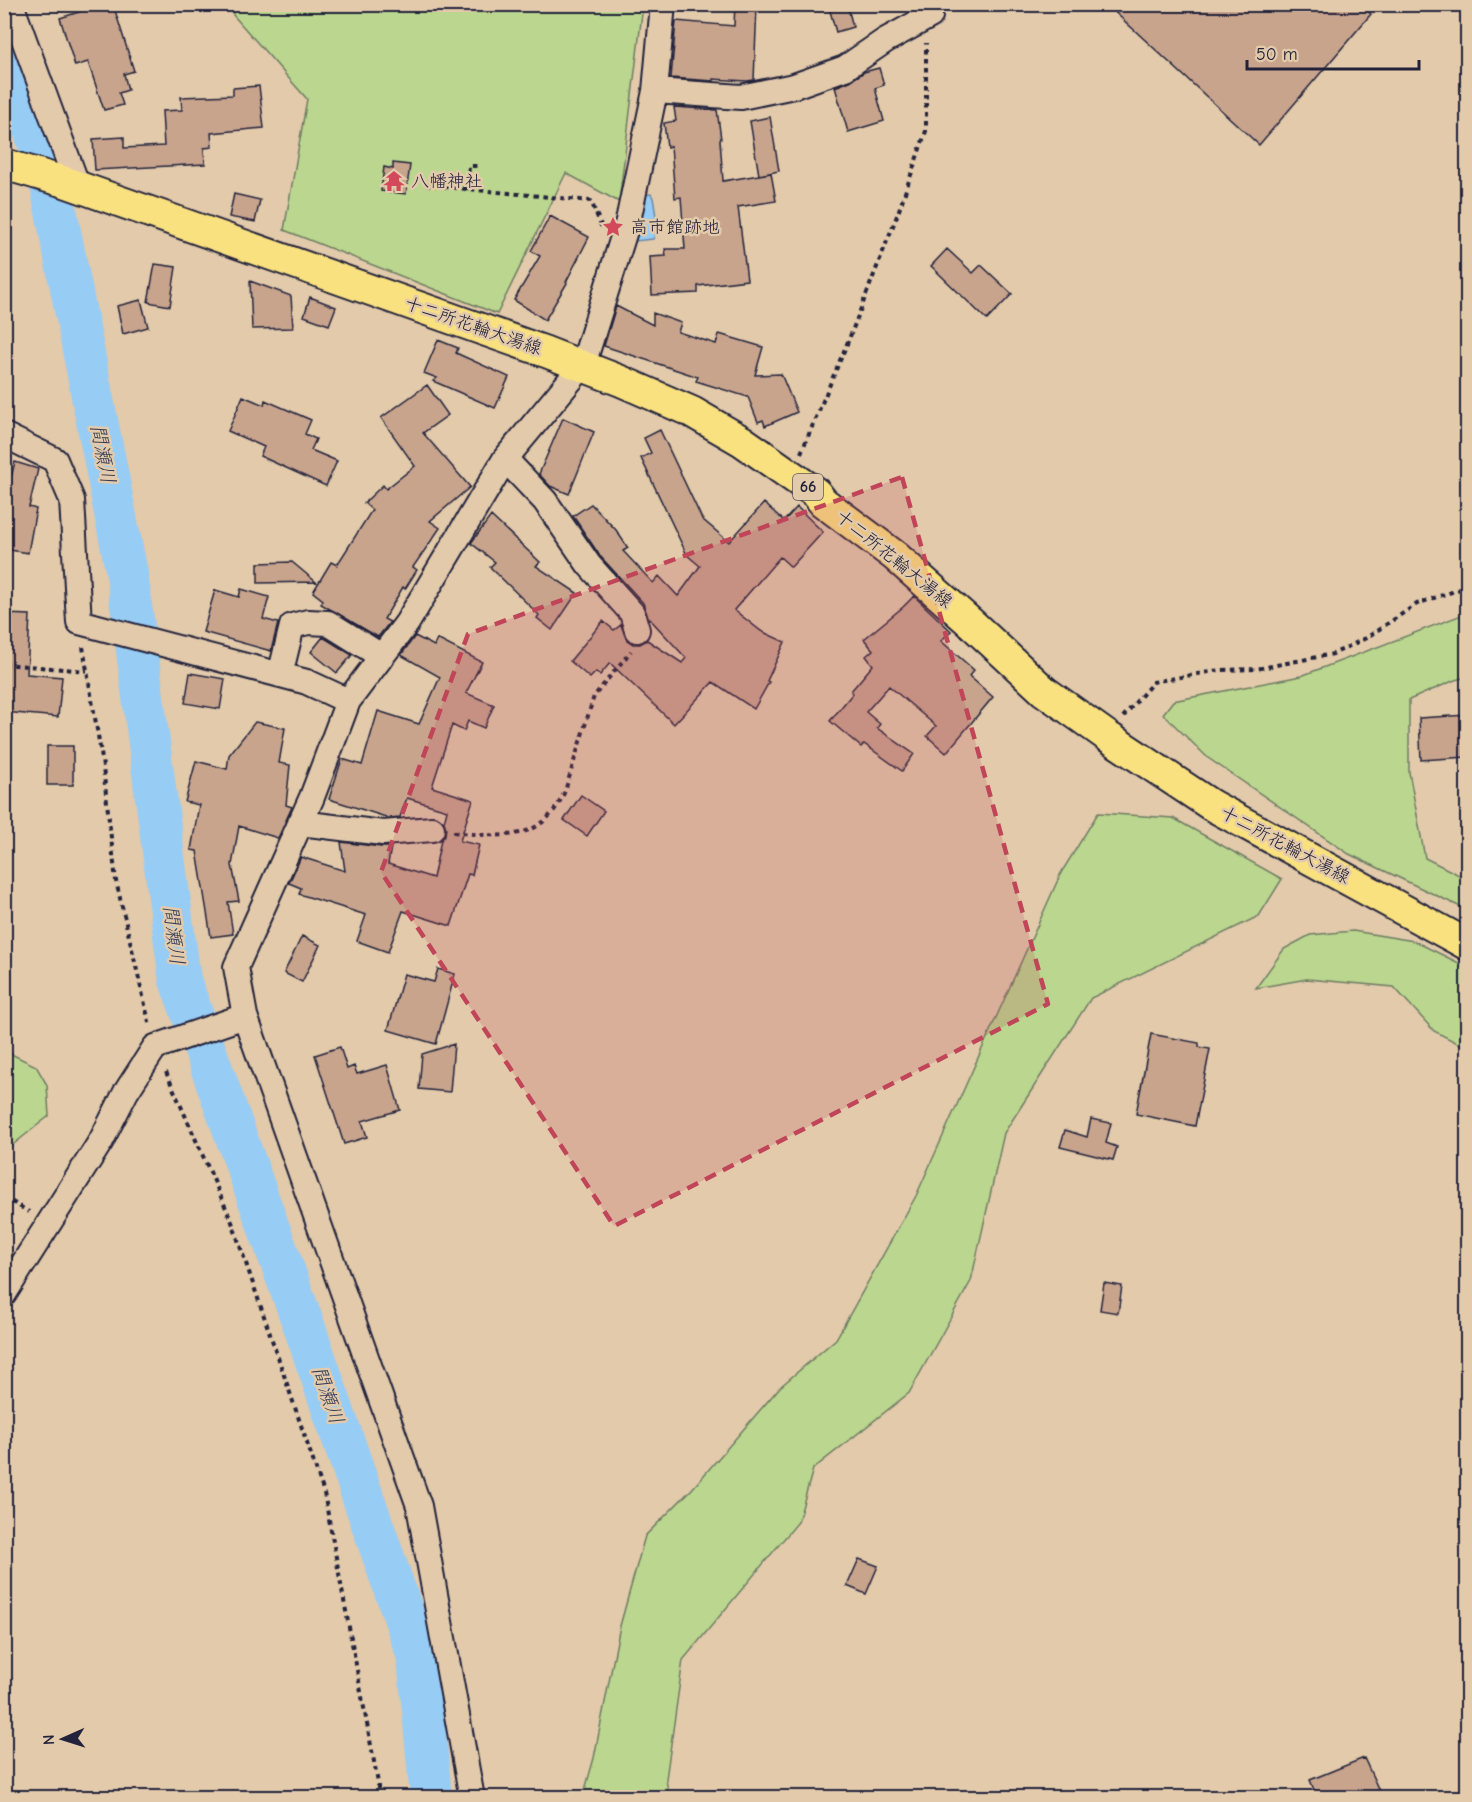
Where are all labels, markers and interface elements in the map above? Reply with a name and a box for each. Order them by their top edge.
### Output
scale bar [1247,33,1420,71]
text: 50 m [1256,44,1298,65]
temple icon: 八幡神社 [382,169,406,193]
place label: 八幡神社 [411,171,483,192]
place icon: 高市館跡地 [601,215,625,239]
place label: 高市館跡地 [630,217,720,238]
street label: 十二所花輪大湯線 [402,293,544,359]
water label: 間瀬川 [86,422,120,486]
road number: 66 [793,474,823,500]
street label: 十二所花輪大湯線 [831,506,957,612]
street label: 十二所花輪大湯線 [1216,802,1354,888]
water label: 間瀬川 [159,904,189,966]
water label: 間瀬川 [307,1363,349,1427]
north arrow [33,1709,93,1769]
text: N [40,1734,58,1745]

